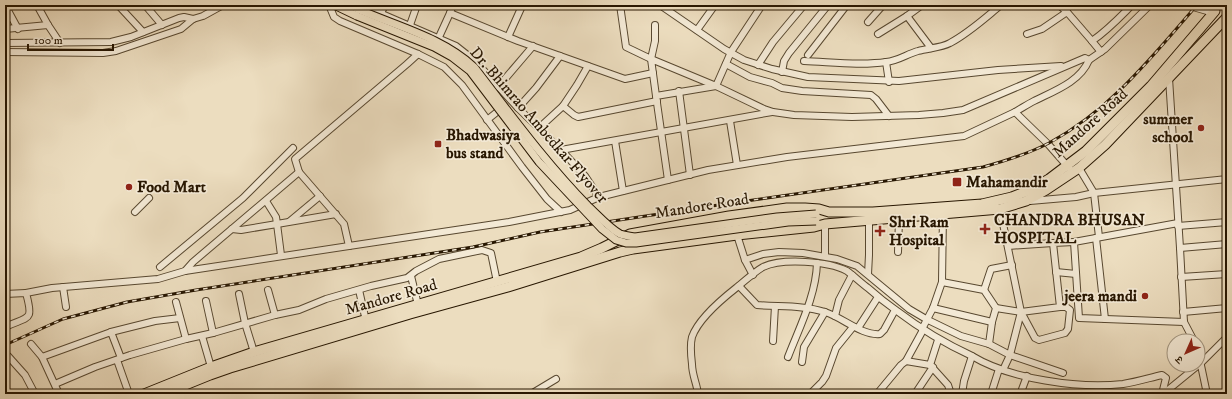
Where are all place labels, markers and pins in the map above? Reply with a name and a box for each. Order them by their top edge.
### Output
place label: summer school [1143,109,1194,147]
marker: summer school [1196,123,1206,133]
place label: Bhadwasiya bus stand [445,125,521,163]
marker: Bhadwasiya bus stand [433,139,443,149]
place label: Mahamandir [966,172,1049,192]
marker: Mahamandir [951,176,963,188]
place label: Food Mart [137,177,207,197]
marker: Food Mart [124,182,134,192]
place label: CHANDRA BHUSAN HOSPITAL [994,210,1145,248]
place label: Shri Ram Hospital [889,212,949,250]
marker: CHANDRA BHUSAN HOSPITAL [979,223,991,235]
marker: Shri Ram Hospital [874,225,886,237]
place label: jeera mandi [1061,286,1137,306]
marker: jeera mandi [1140,291,1150,301]

